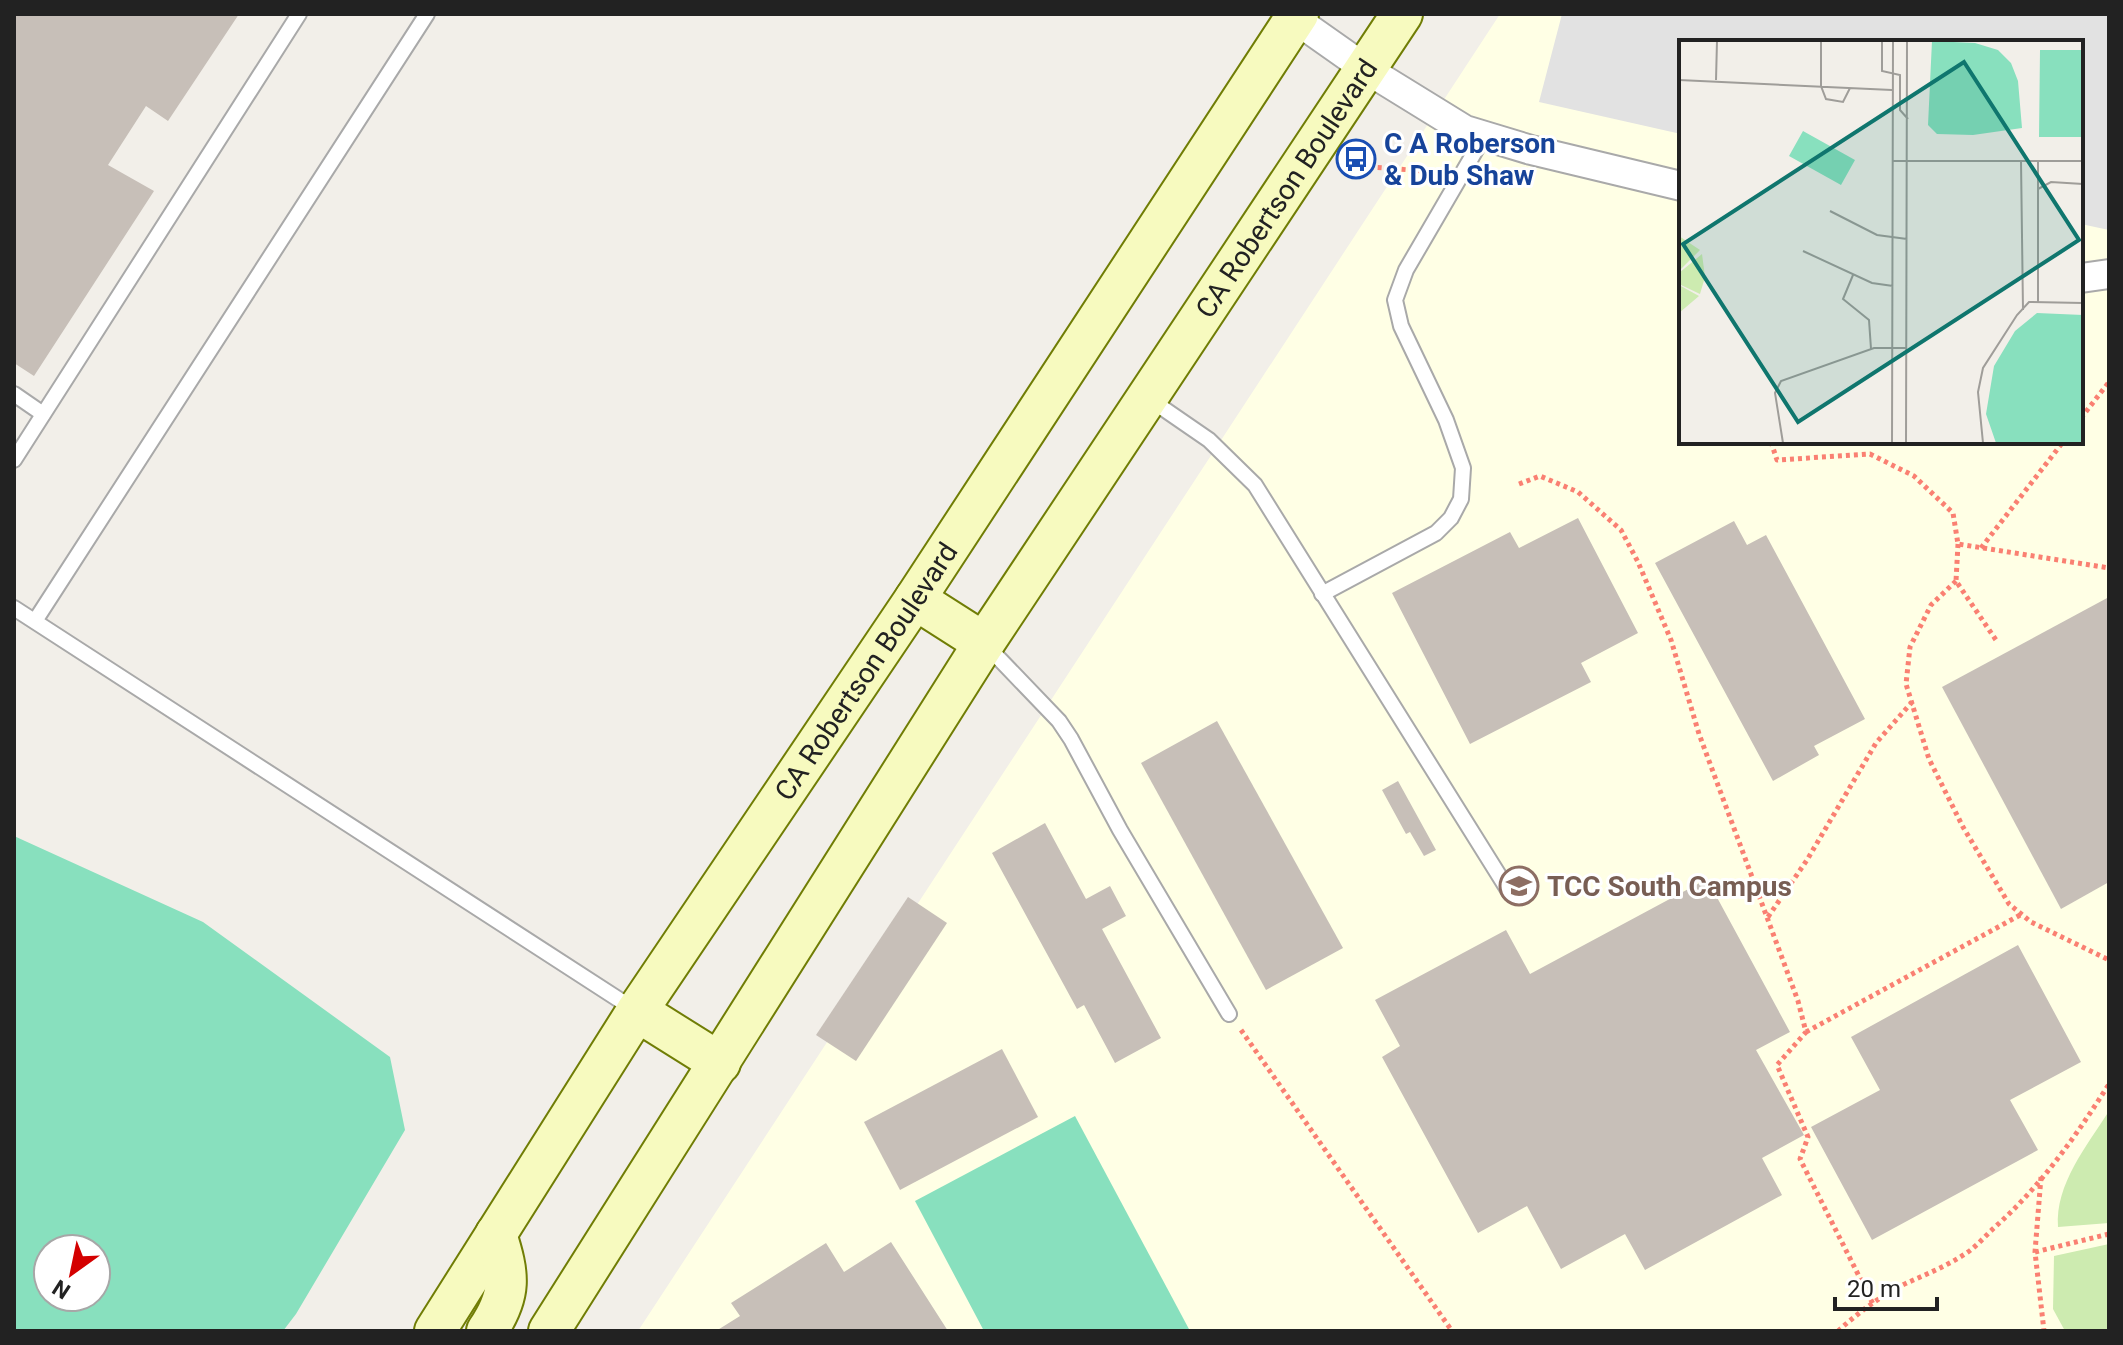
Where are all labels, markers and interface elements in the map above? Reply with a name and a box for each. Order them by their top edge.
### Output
inset map [1679,40,2083,444]
street label: CA Robertson Boulevard [1188,53,1384,324]
place label: C A Roberson & Dub Shaw [1384,127,1556,192]
bus stop icon: C A Roberson & Dub Shaw [1335,138,1377,180]
street label: CA Robertson Boulevard [768,536,964,806]
school or university icon: TCC South Campus [1498,865,1540,907]
place label: TCC South Campus [1547,870,1792,903]
north arrow [32,1233,112,1313]
scale bar [1835,1261,1937,1311]
text: N [48,1275,75,1304]
text: 20 m [1847,1275,1901,1303]

